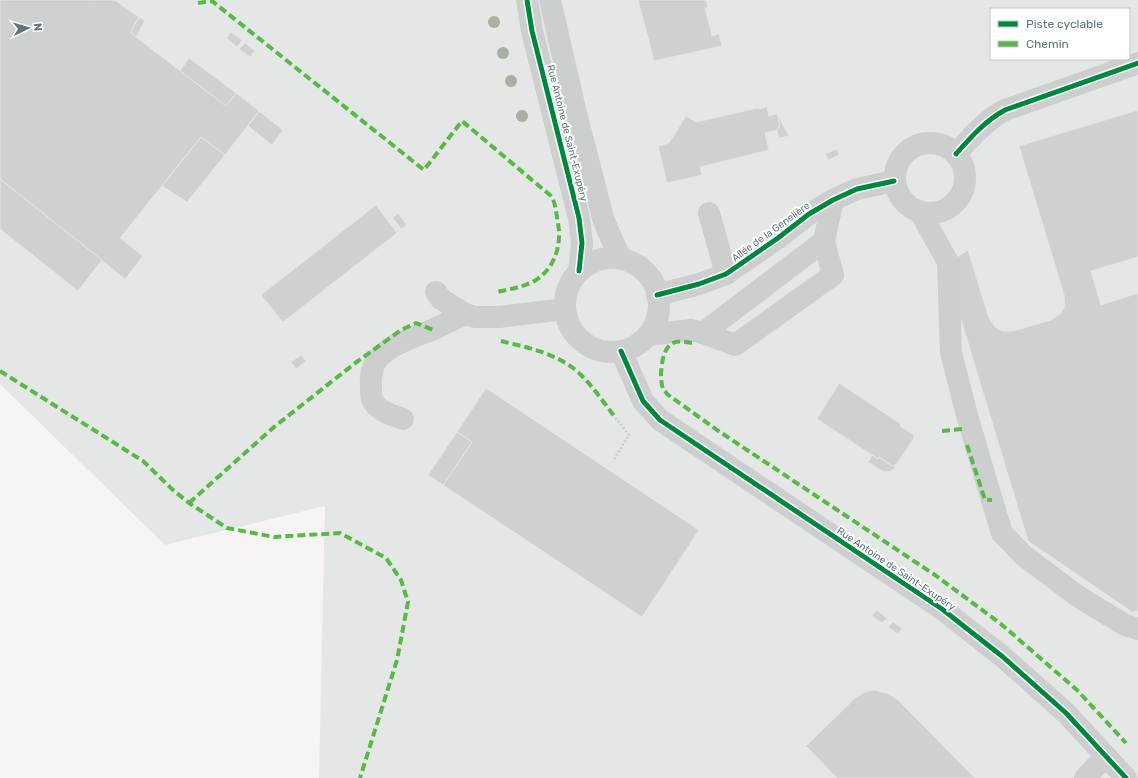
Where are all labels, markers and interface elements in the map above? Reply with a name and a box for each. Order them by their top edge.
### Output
north arrow [8,8,48,48]
legend [990,8,1130,60]
text: Piste cyclable [1026,17,1103,31]
text: N [31,23,44,32]
text: Chemin [1026,37,1069,51]
street label: Rue Antoine de Saint-Exupéry [544,63,590,203]
street label: Allée de la Genelière [730,199,813,264]
street label: Rue Antoine de Saint-Exupéry [834,525,958,613]

